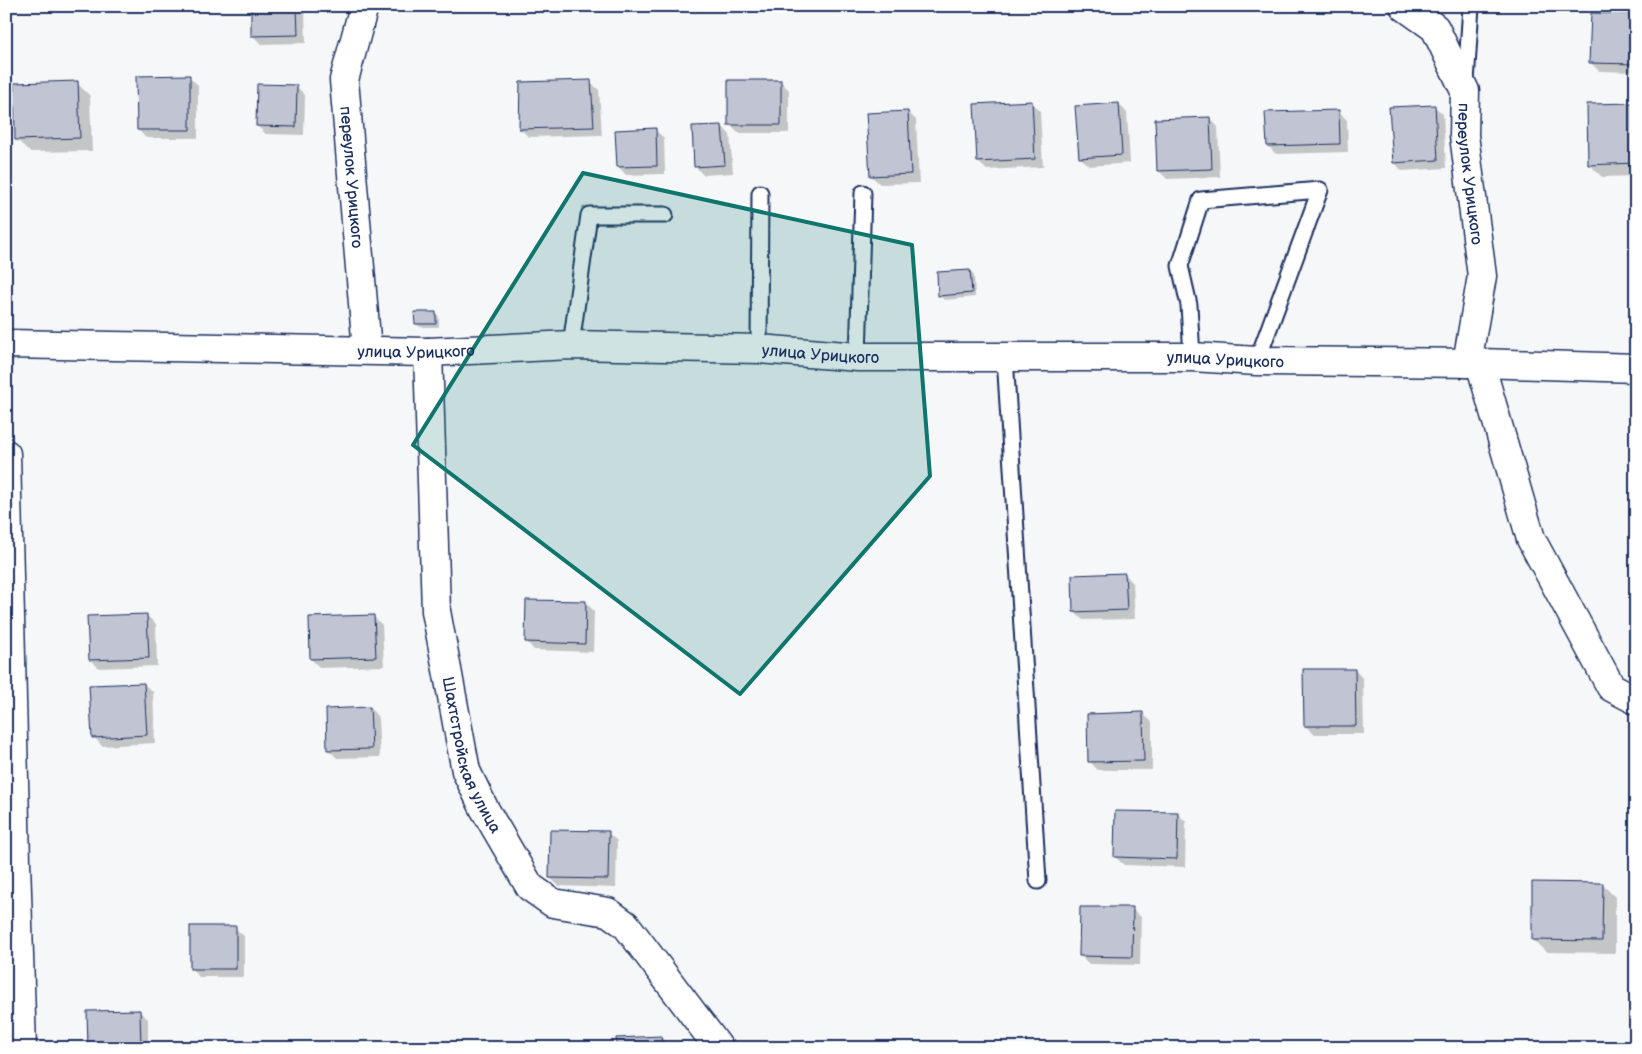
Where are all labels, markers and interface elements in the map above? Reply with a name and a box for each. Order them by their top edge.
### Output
street label: переулок Урицкого [1453,103,1486,246]
street label: переулок Урицкого [335,105,366,249]
street label: улица Урицкого [761,341,879,368]
street label: улица Урицкого [357,342,475,363]
street label: улица Урицкого [1167,349,1284,372]
street label: Шахтстройская улица [437,675,505,837]

